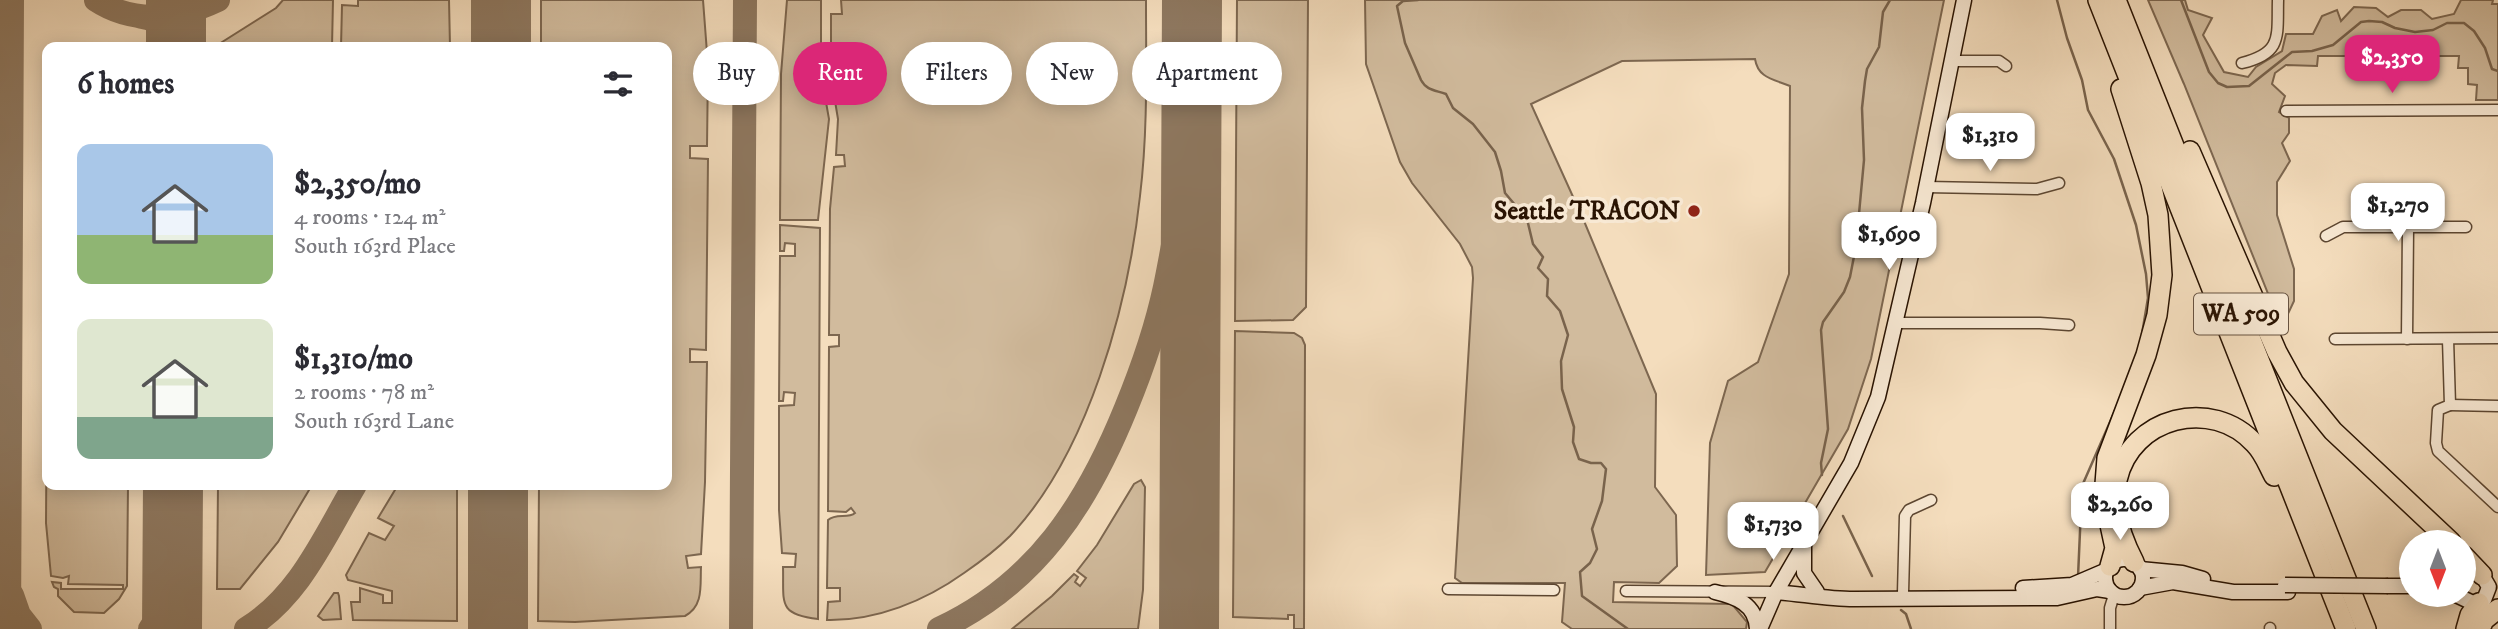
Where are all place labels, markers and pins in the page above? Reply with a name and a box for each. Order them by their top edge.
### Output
pin: $2,350 [2335,36,2449,95]
pin: $1,310 [1933,114,2047,173]
pin: $1,270 [2341,184,2455,243]
place label: Seattle TRACON [1494,195,1680,228]
marker: Seattle TRACON [1686,203,1702,219]
pin: $1,690 [1832,212,1946,272]
pin: $2,260 [2063,482,2177,542]
pin: $1,730 [1716,503,1830,562]

